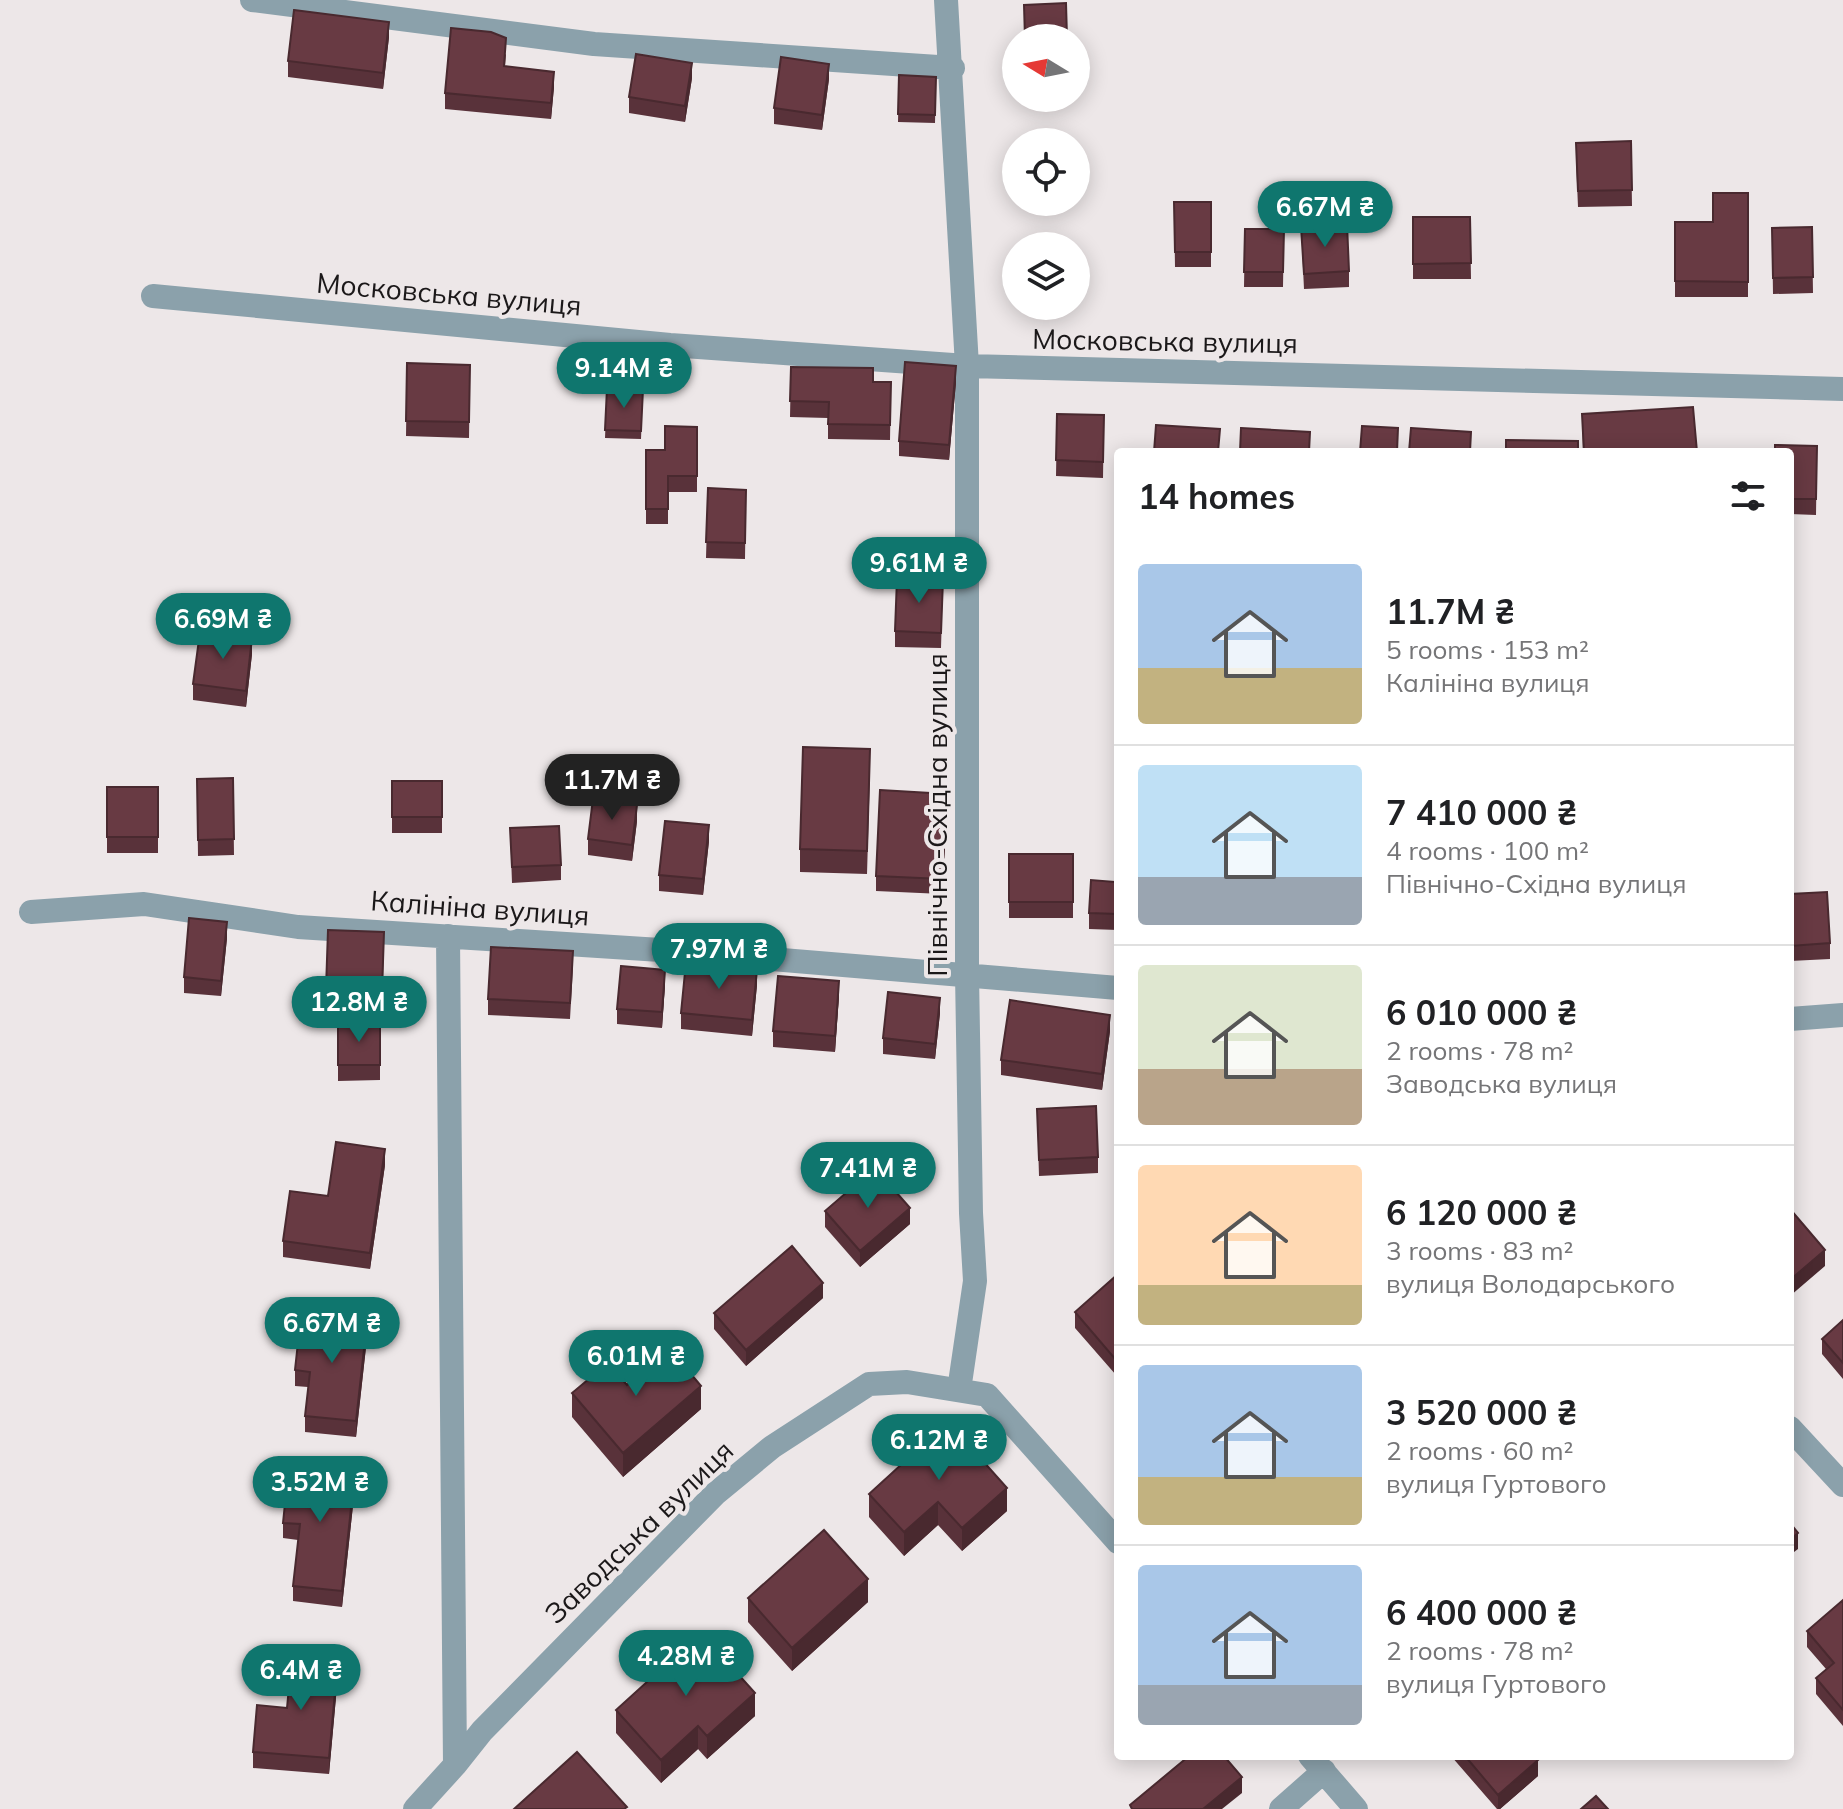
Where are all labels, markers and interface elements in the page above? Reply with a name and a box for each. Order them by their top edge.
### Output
north arrow [1002,24,1090,112]
map controls [1002,24,1090,320]
button: locate [1002,128,1090,216]
pin: 6.67M ₴ [1251,181,1399,249]
text: 6.67M ₴ [1276,190,1374,223]
button: layers [1002,232,1090,320]
street label: Московська вулиця [315,264,583,323]
street label: Московська вулиця [1032,321,1298,360]
pin: 9.14M ₴ [550,342,698,410]
text: 9.14M ₴ [575,351,673,384]
icon: filters [1726,474,1770,518]
text: 14 homes [1138,475,1295,518]
pin: 9.61M ₴ [845,537,993,605]
text: 9.61M ₴ [870,546,968,579]
text: 11.7M ₴ [1386,590,1515,633]
pin: 6.69M ₴ [149,593,297,661]
icon: home [1202,596,1298,692]
text: 6.69M ₴ [174,602,272,635]
text: 5 rooms · 153 m² [1386,633,1589,666]
street label: Північно-Східна вулиця [919,653,954,977]
text: Калініна вулиця [1386,666,1590,699]
pin: 11.7M ₴ [538,754,686,822]
text: 11.7M ₴ [563,763,661,796]
text: 7 410 000 ₴ [1386,791,1577,834]
icon: home [1202,797,1298,893]
text: 4 rooms · 100 m² [1386,834,1589,867]
text: Північно-Східна вулиця [1386,867,1686,900]
street label: Калініна вулиця [369,882,591,933]
pin: 7.97M ₴ [645,923,793,991]
text: 7.97M ₴ [670,932,768,965]
pin: 12.8M ₴ [285,976,433,1044]
text: 12.8M ₴ [310,985,408,1018]
text: 6 010 000 ₴ [1386,991,1577,1034]
icon: home [1202,997,1298,1093]
text: 2 rooms · 78 m² [1386,1034,1573,1067]
text: Заводська вулиця [1386,1067,1617,1100]
pin: 7.41M ₴ [794,1142,942,1210]
text: 7.41M ₴ [819,1151,917,1184]
text: 6 120 000 ₴ [1386,1191,1577,1234]
icon: home [1202,1197,1298,1293]
text: 3 rooms · 83 m² [1386,1234,1573,1267]
text: вулиця Володарського [1386,1267,1675,1300]
pin: 6.67M ₴ [258,1297,406,1365]
text: 6.67M ₴ [283,1306,381,1339]
pin: 6.01M ₴ [562,1330,710,1398]
text: 6.01M ₴ [587,1339,685,1372]
text: 3 520 000 ₴ [1386,1391,1577,1434]
icon: home [1202,1397,1298,1493]
pin: 6.12M ₴ [865,1414,1013,1482]
text: 6.12M ₴ [890,1423,988,1456]
street label: Заводська вулиця [537,1433,740,1631]
text: 2 rooms · 60 m² [1386,1434,1573,1467]
pin: 3.52M ₴ [246,1456,394,1524]
text: 3.52M ₴ [271,1465,369,1498]
text: вулиця Гуртового [1386,1467,1607,1500]
text: 6 400 000 ₴ [1386,1591,1577,1634]
icon: home [1202,1597,1298,1693]
pin: 4.28M ₴ [612,1630,760,1698]
text: 2 rooms · 78 m² [1386,1634,1573,1667]
text: 4.28M ₴ [637,1639,735,1672]
pin: 6.4M ₴ [236,1644,366,1712]
text: 6.4M ₴ [260,1653,343,1686]
text: вулиця Гуртового [1386,1667,1607,1700]

